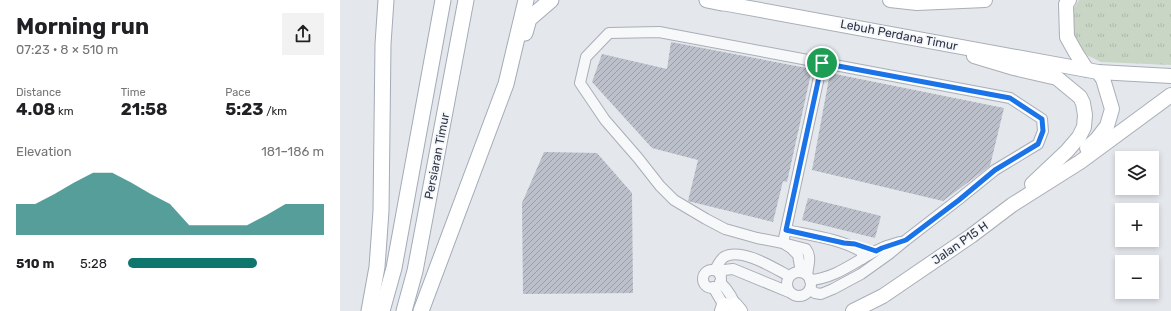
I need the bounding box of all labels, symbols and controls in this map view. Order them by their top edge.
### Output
text: Morning run [16,13,149,40]
button: share [282,13,324,55]
street label: Lebuh Perdana Timur [839,17,959,53]
text: 07:23 · 8 × 510 m [16,42,118,57]
pin [805,46,839,80]
icon: arrive [811,52,833,74]
text: Distance [16,86,61,99]
text: Time [121,86,146,99]
text: Pace [225,86,251,99]
text: 4.08 [16,99,55,119]
text: 21:58 [121,99,168,119]
text: 5:23 [225,99,264,119]
text: km [55,105,73,118]
text: /km [264,105,287,118]
street label: Persiaran Timur [422,111,452,200]
text: Elevation [16,144,72,159]
text: 181–186 m [261,144,324,159]
map controls [1115,151,1159,299]
button: layers [1115,151,1159,195]
button: + [1115,203,1159,247]
street label: Jalan P15 H [929,219,991,267]
button: − [1115,255,1159,299]
text: 510 m [16,256,54,271]
text: 5:28 [80,256,107,271]

